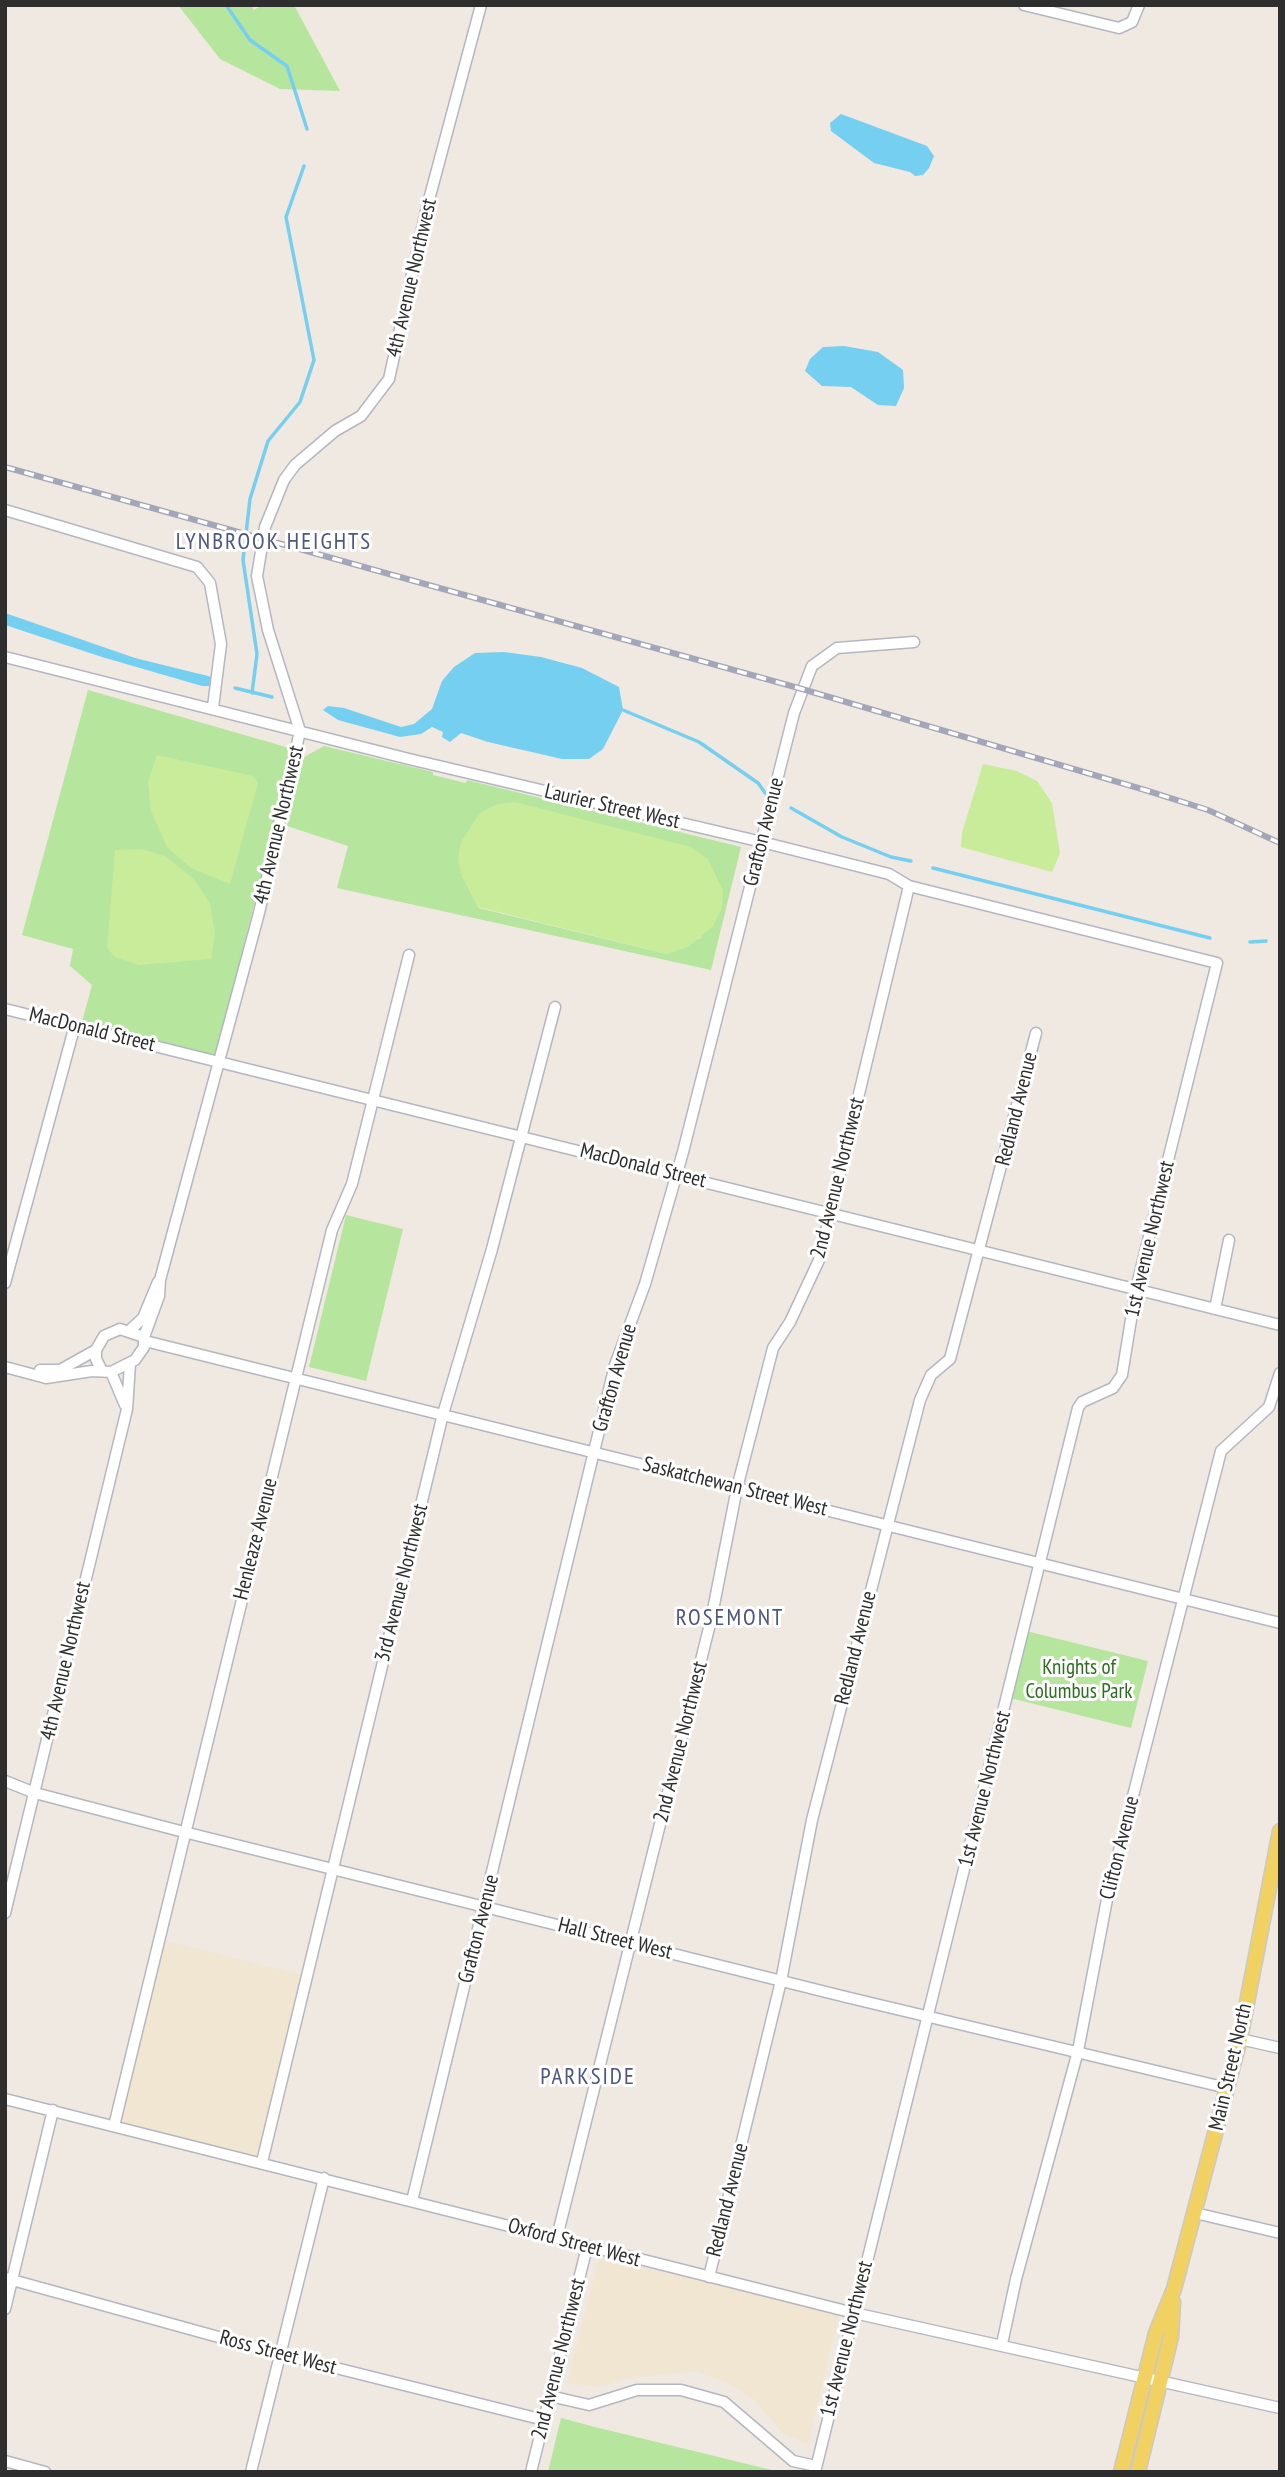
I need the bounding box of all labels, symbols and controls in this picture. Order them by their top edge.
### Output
street label: 4th Avenue Northwest [382,196,442,360]
district label: LYNBROOK HEIGHTS [178,528,370,556]
street label: 4th Avenue Northwest [249,743,309,907]
street label: Grafton Avenue [738,775,790,889]
street label: Laurier Street West [542,779,682,835]
street label: MacDonald Street [26,1002,158,1058]
street label: Redland Avenue [991,1050,1043,1168]
street label: 2nd Avenue Northwest [806,1095,870,1261]
street label: MacDonald Street [577,1138,709,1194]
street label: 1st Avenue Northwest [1120,1158,1180,1320]
street label: Grafton Avenue [588,1321,642,1435]
street label: Saskatchewan Street West [640,1452,830,1522]
street label: Henleaze Avenue [229,1475,283,1603]
street label: 3rd Avenue Northwest [370,1502,434,1664]
street label: 4th Avenue Northwest [36,1579,96,1743]
street label: Redland Avenue [830,1589,882,1707]
district label: ROSEMONT [677,1604,783,1632]
park label: Knights of Columbus Park [1026,1655,1132,1705]
street label: 2nd Avenue Northwest [649,1659,713,1825]
street label: 1st Avenue Northwest [953,1708,1017,1870]
street label: Clifton Avenue [1095,1794,1145,1902]
street label: Grafton Avenue [453,1872,505,1986]
street label: Hall Street West [555,1913,675,1965]
street label: Main Street North [1204,2001,1258,2133]
district label: PARKSIDE [541,2063,635,2091]
street label: Redland Avenue [702,2141,754,2259]
street label: Oxford Street West [505,2213,643,2273]
street label: 1st Avenue Northwest [815,2258,879,2420]
street label: 2nd Avenue Northwest [527,2276,591,2442]
street label: Ross Street West [217,2325,339,2381]

